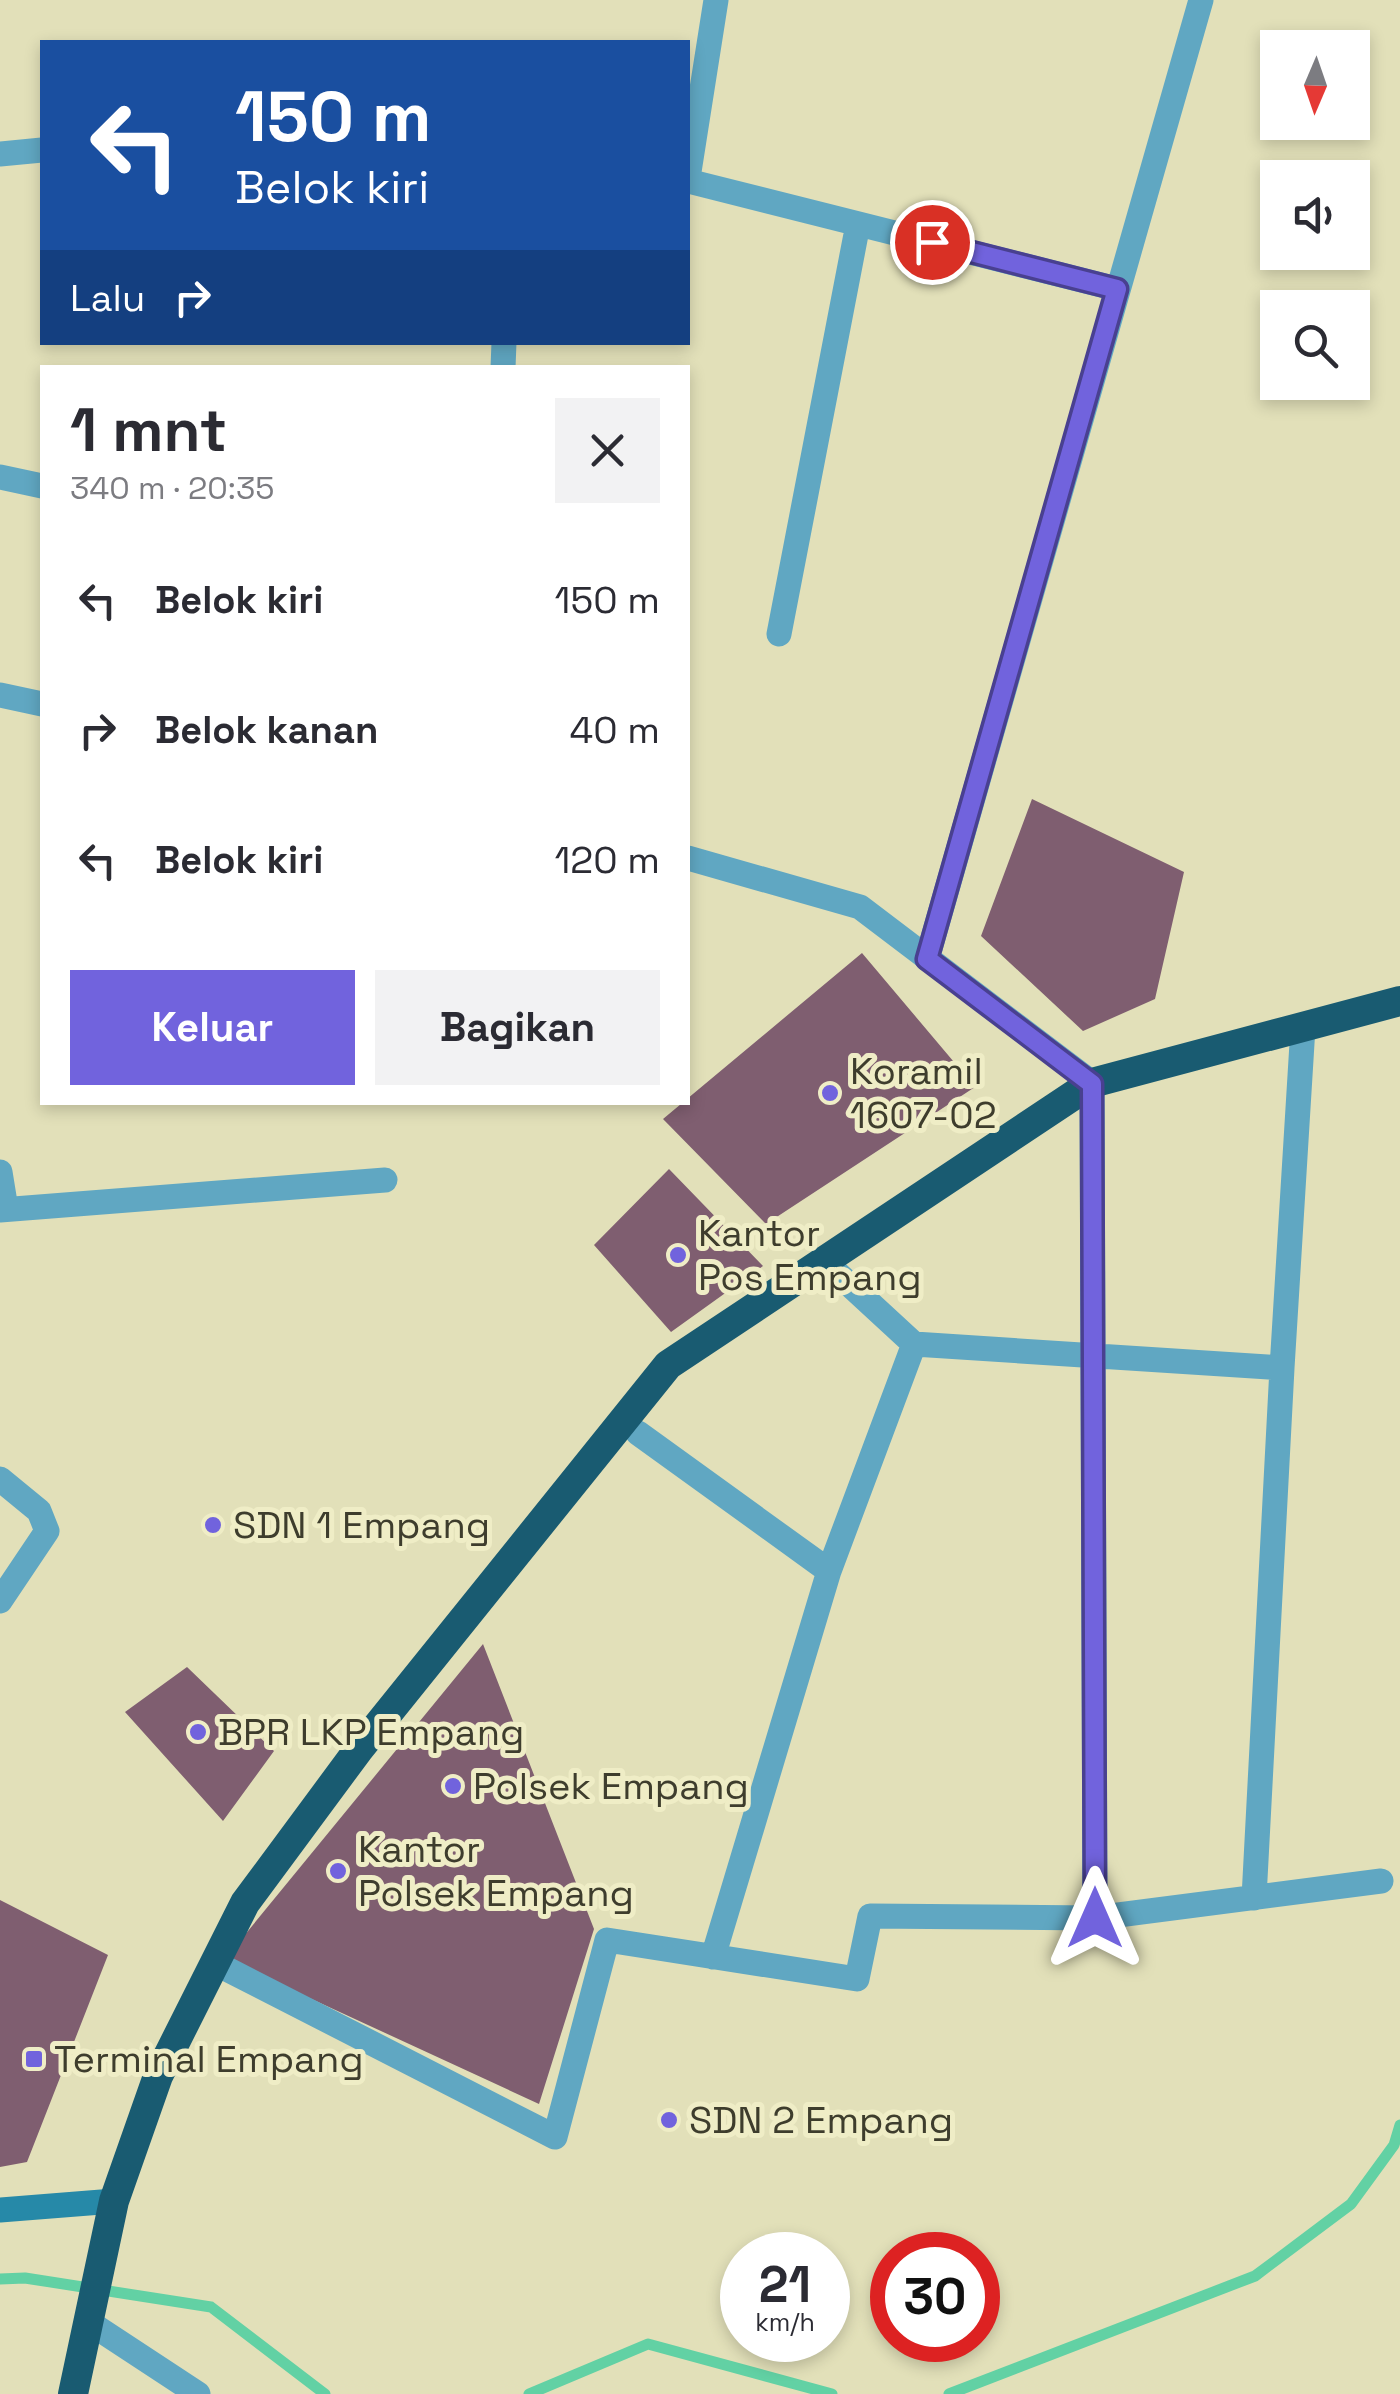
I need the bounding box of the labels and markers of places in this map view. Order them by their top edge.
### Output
pin [890,200,975,285]
place label: Koramil 1607-02 [850,1047,997,1139]
marker: Koramil 1607-02 [819,1082,841,1104]
place label: Kantor Pos Empang [698,1209,922,1301]
marker: Kantor Pos Empang [667,1244,689,1266]
place label: SDN 1 Empang [233,1501,490,1549]
marker: SDN 1 Empang [202,1514,224,1536]
place label: BPR LKP Empang [218,1708,524,1756]
marker: BPR LKP Empang [187,1721,209,1743]
place label: Polsek Empang [473,1762,749,1810]
marker: Polsek Empang [442,1775,464,1797]
place label: Kantor Polsek Empang [358,1825,634,1917]
marker: Kantor Polsek Empang [327,1860,349,1882]
place label: Terminal Empang [54,2035,364,2083]
marker: Terminal Empang [23,2048,45,2070]
place label: SDN 2 Empang [689,2096,953,2144]
marker: SDN 2 Empang [658,2109,680,2131]

